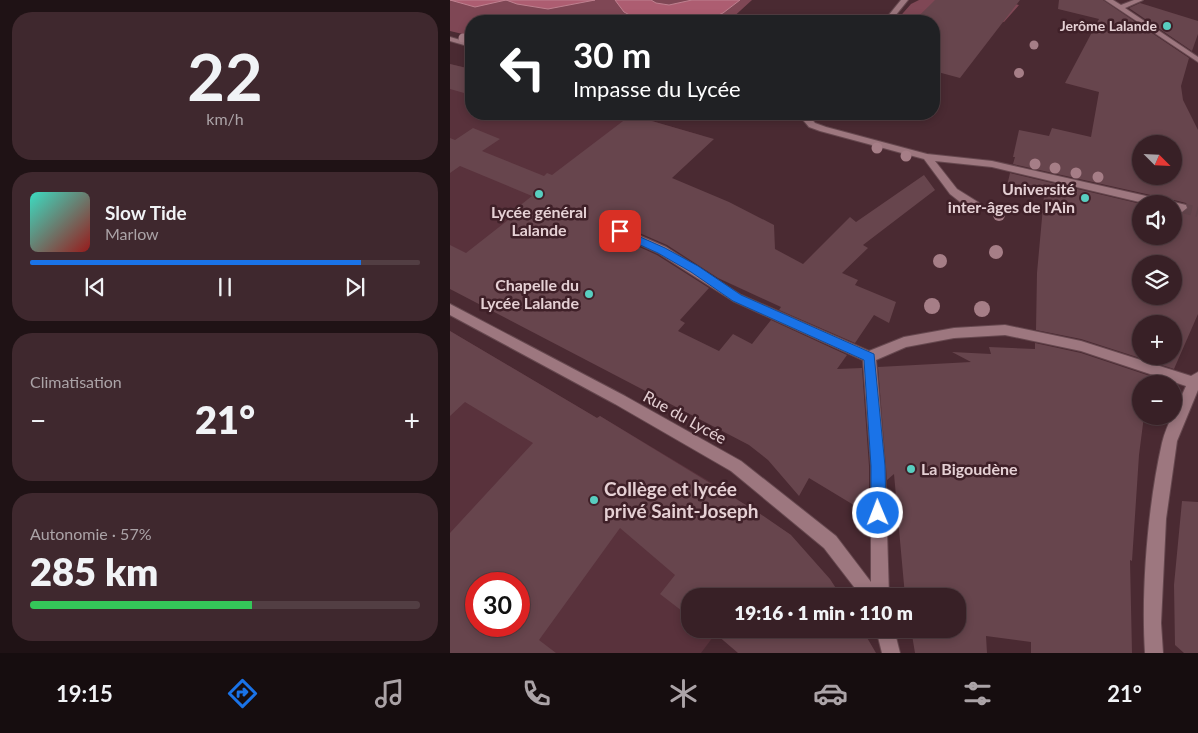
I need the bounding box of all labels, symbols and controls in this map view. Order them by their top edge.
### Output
place label: Jerôme Lalande [1060,17,1158,34]
marker: Jerôme Lalande [1161,20,1173,32]
text: 30 m [573,33,651,75]
icon: left [490,35,555,100]
text: 22 [187,37,263,115]
text: Impasse du Lycée [573,75,741,102]
text: km/h [206,109,244,128]
north arrow [1132,135,1182,185]
map controls [1132,135,1182,425]
place label: Université inter-âges de l'Ain [948,179,1075,216]
marker: Lycée général Lalande [533,188,545,200]
marker: Université inter-âges de l'Ain [1079,192,1091,204]
button: sound [1132,195,1182,245]
text: Slow Tide [105,201,187,224]
place label: Lycée général Lalande [491,202,587,239]
pin [599,210,641,252]
icon: arrive [606,217,634,245]
text: Marlow [105,224,159,243]
button: layers [1132,255,1182,305]
icon: previous [81,273,109,301]
icon: pause [211,273,239,301]
icon: next [341,273,369,301]
place label: Chapelle du Lycée Lalande [480,275,579,312]
marker: Chapelle du Lycée Lalande [583,288,595,300]
button: + [1132,315,1182,365]
text: Climatisation [30,372,122,391]
button: − [1132,375,1182,425]
street label: Rue du Lycée [640,386,730,447]
text: 21° [195,396,255,442]
text: − [30,403,46,437]
text: + [404,403,420,437]
place label: La Bigoudène [921,459,1018,478]
marker: La Bigoudène [905,463,917,475]
place label: Collège et lycée privé Saint-Joseph [604,477,759,522]
position arrow [851,486,903,538]
marker: Collège et lycée privé Saint-Joseph [588,494,600,506]
text: Autonomie · 57% [30,524,152,543]
text: 285 km [30,548,158,594]
speed limit sign: 30 [465,572,530,637]
text: 19:16 · 1 min · 110 m [734,601,913,624]
icon: directions [225,676,260,711]
icon: music [372,676,407,711]
icon: phone [519,676,554,711]
icon: climate [666,676,701,711]
icon: car [813,676,848,711]
icon: filters [960,676,995,711]
text: 19:15 [56,680,113,707]
text: 21° [1107,680,1142,707]

